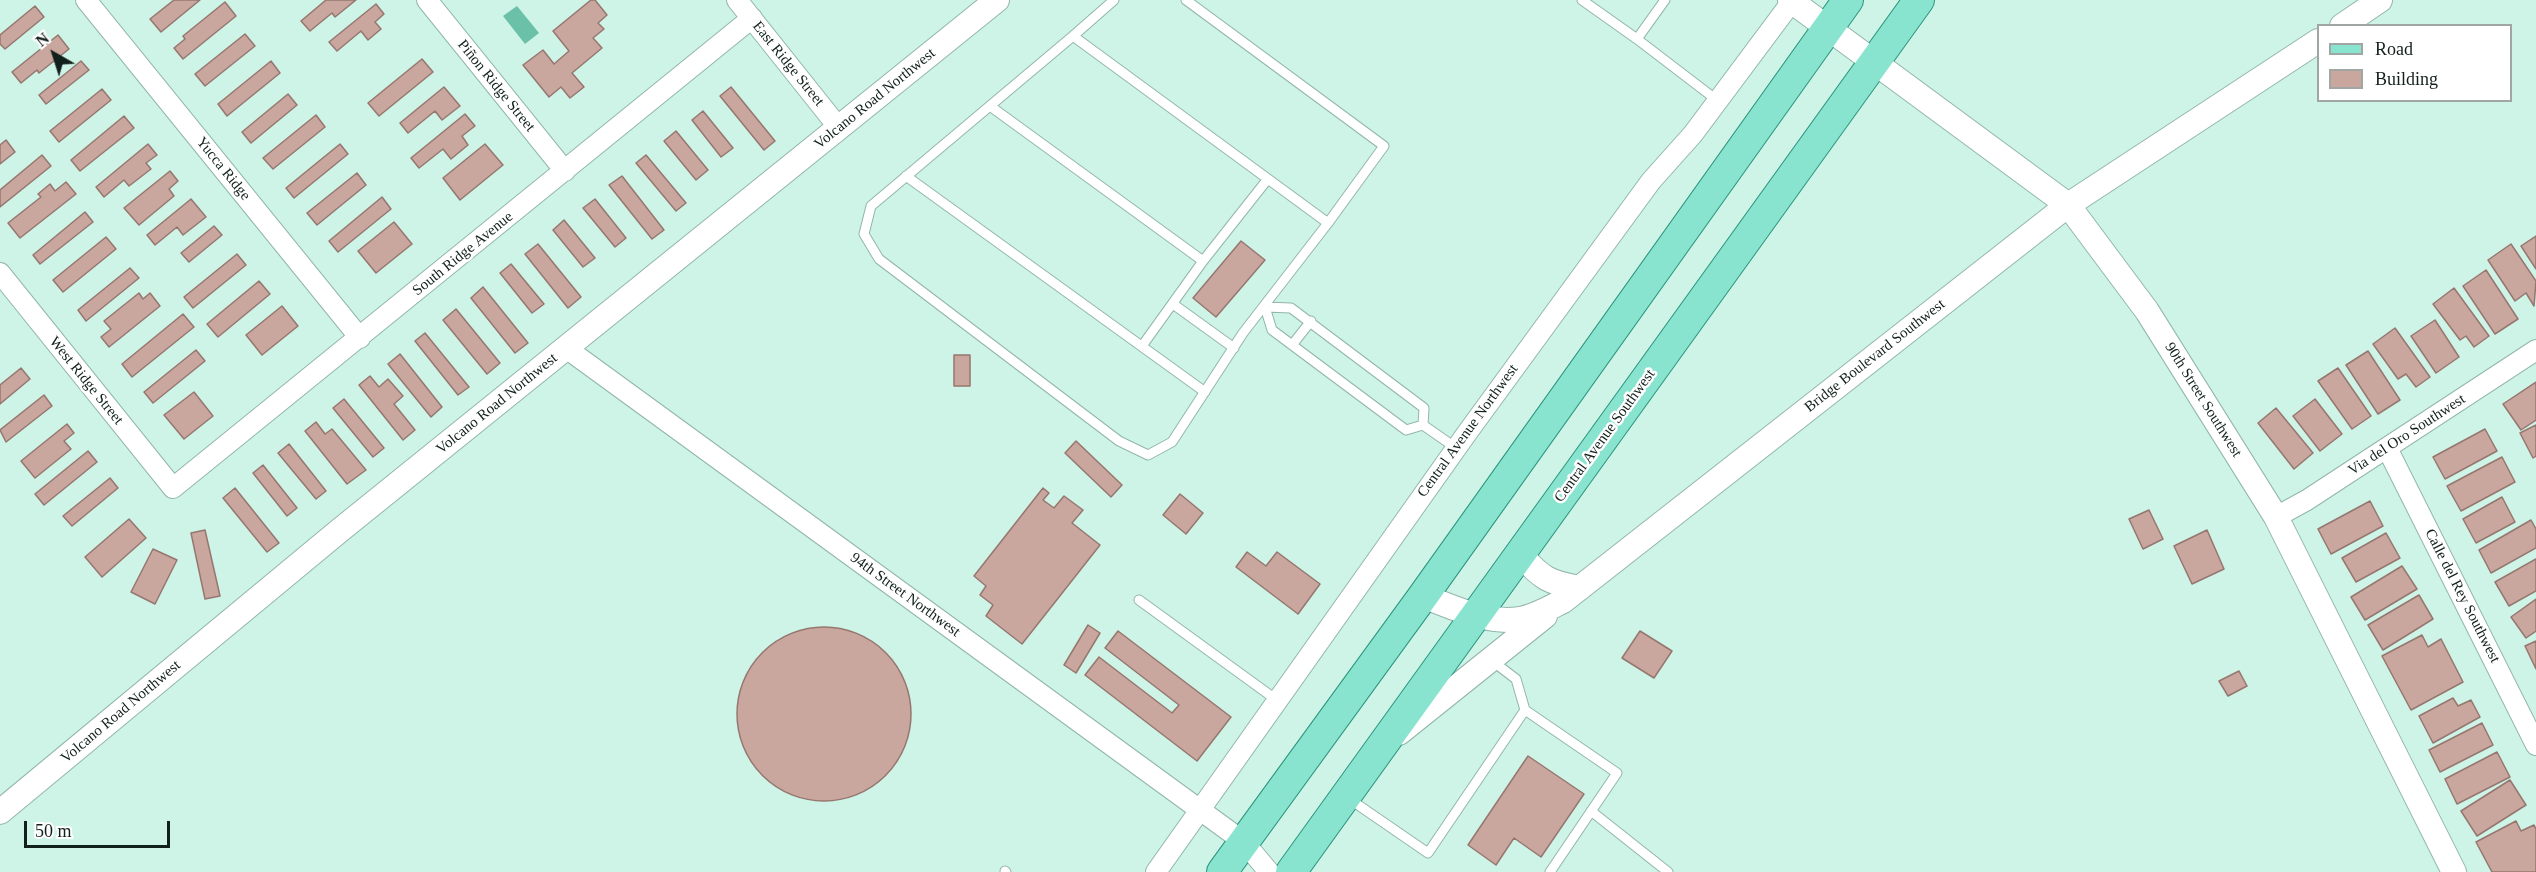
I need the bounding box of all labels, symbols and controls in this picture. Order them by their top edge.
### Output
street label: East Ridge Street [748,18,828,110]
north arrow [24,24,84,84]
legend [2317,24,2512,102]
text: N [33,29,52,50]
street label: Piñon Ridge Street [453,36,539,136]
text: Road [2375,39,2413,59]
street label: Volcano Road Northwest [811,45,939,153]
text: Building [2375,69,2438,89]
street label: Yucca Ridge [192,134,254,204]
street label: South Ridge Avenue [409,208,517,300]
street label: Bridge Boulevard Southwest [1801,296,1949,416]
street label: West Ridge Street [45,333,127,429]
street label: 90th Street Southwest [2160,339,2246,461]
street label: Volcano Road Northwest [433,350,561,458]
street label: Central Avenue Northwest [1414,361,1522,501]
street label: Central Avenue Southwest [1551,366,1659,506]
street label: Via del Oro Southwest [2345,390,2469,480]
street label: Calle del Rey Southwest [2420,526,2504,666]
street label: 94th Street Northwest [846,549,964,641]
street label: Volcano Road Northwest [58,657,184,767]
scale bar [27,809,172,847]
text: 50 m [35,821,72,841]

